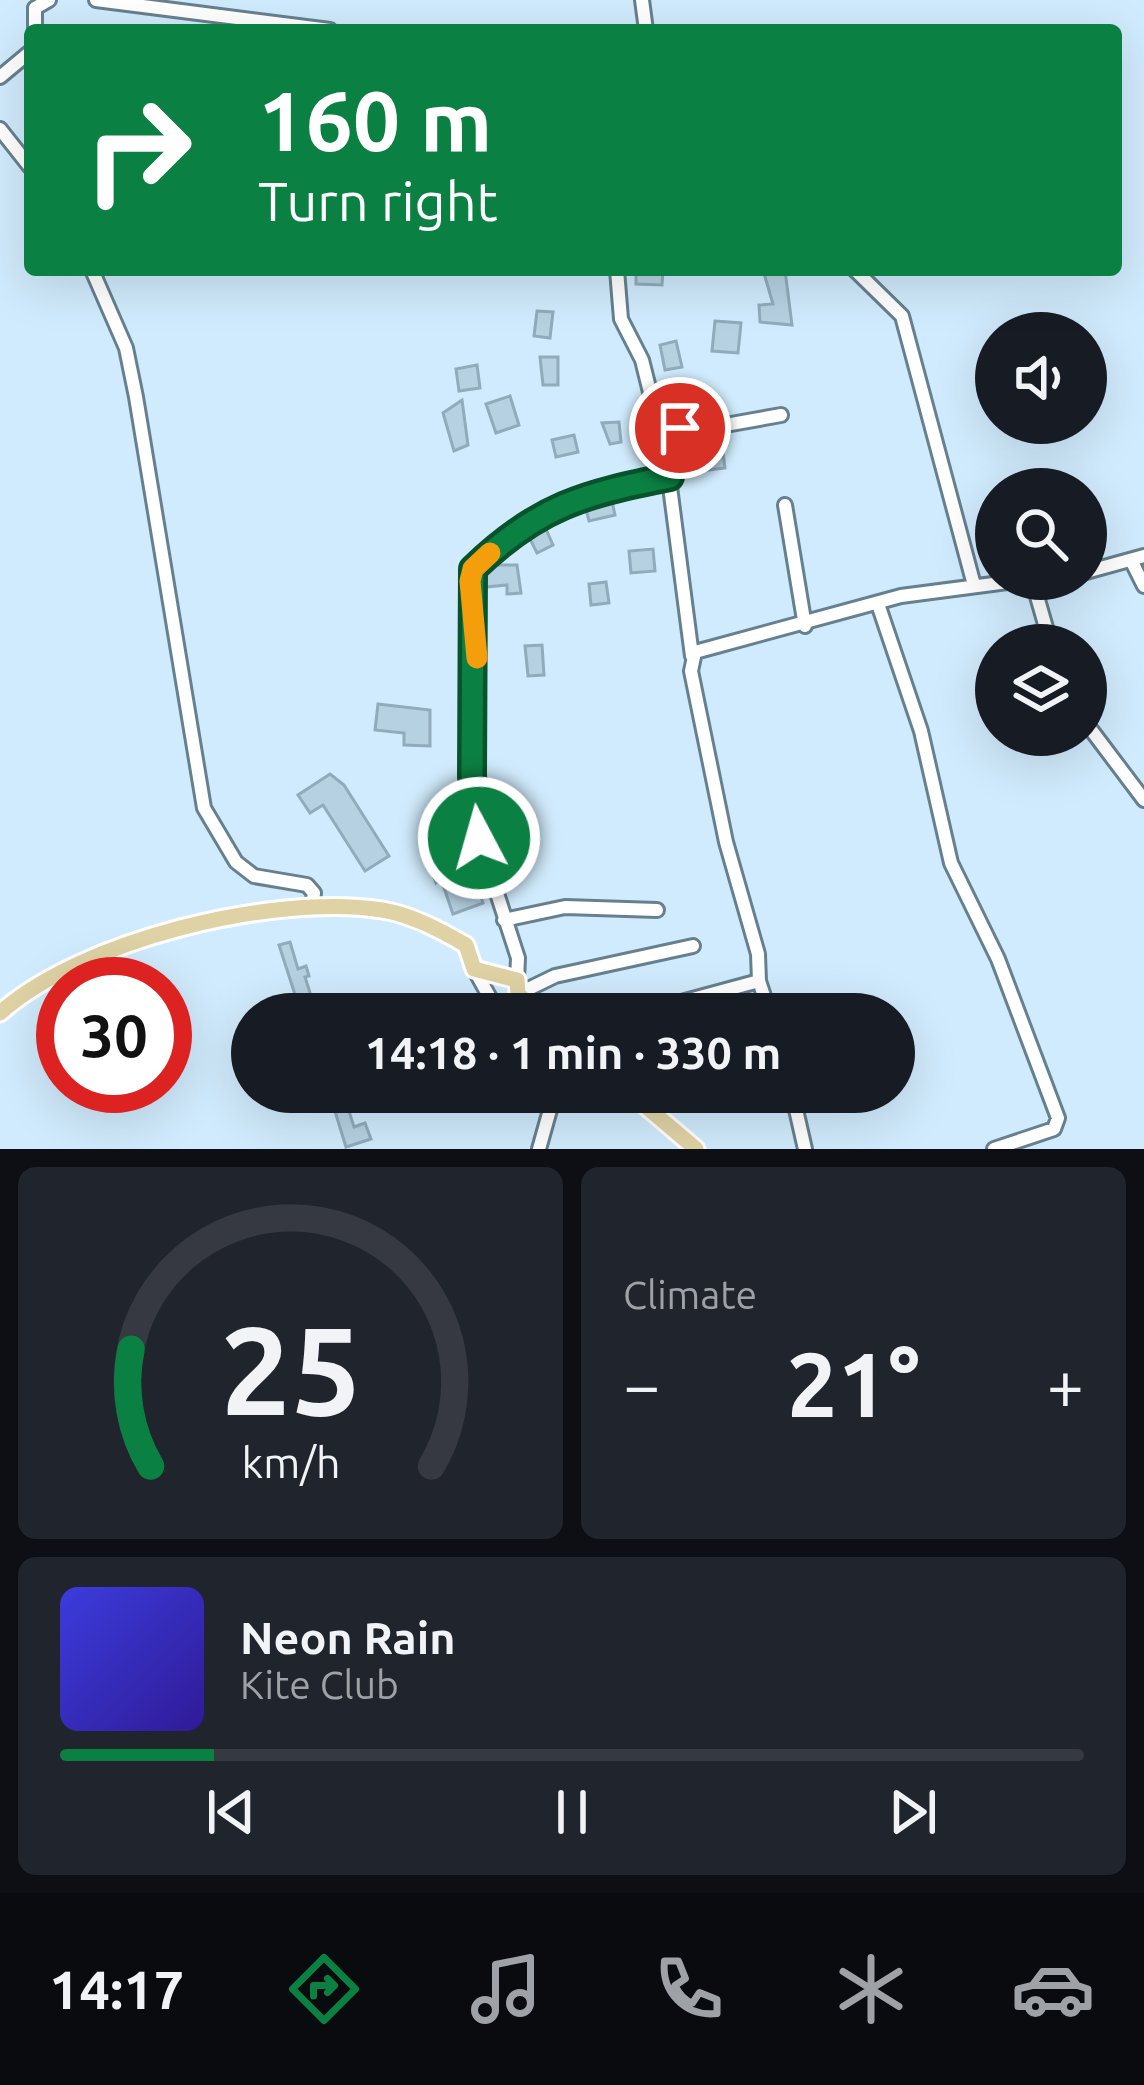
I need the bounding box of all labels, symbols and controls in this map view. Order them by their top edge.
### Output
icon: right [60,72,216,228]
text: 160 m [258,73,492,167]
text: Turn right [258,171,498,231]
map controls [975,312,1107,756]
button: sound [975,312,1107,444]
pin [629,377,731,479]
icon: arrive [647,395,713,461]
button: search [975,468,1107,600]
button: layers [975,624,1107,756]
position arrow [416,775,542,901]
speed limit sign: 30 [36,957,192,1113]
text: 14:18 · 1 min · 330 m [365,1027,781,1078]
text: Climate [623,1273,757,1316]
text: 25 [220,1299,361,1439]
text: 21° [787,1333,920,1434]
text: − [623,1347,660,1421]
text: + [1047,1347,1084,1421]
text: km/h [241,1438,340,1486]
text: Neon Rain [240,1612,455,1663]
text: Kite Club [240,1663,399,1706]
icon: previous [198,1779,264,1845]
icon: pause [539,1779,605,1845]
icon: next [880,1779,946,1845]
icon: directions [282,1947,366,2031]
icon: music [464,1947,548,2031]
icon: phone [647,1947,731,2031]
icon: climate [829,1947,913,2031]
icon: car [1011,1947,1095,2031]
text: 14:17 [49,1959,184,2019]

